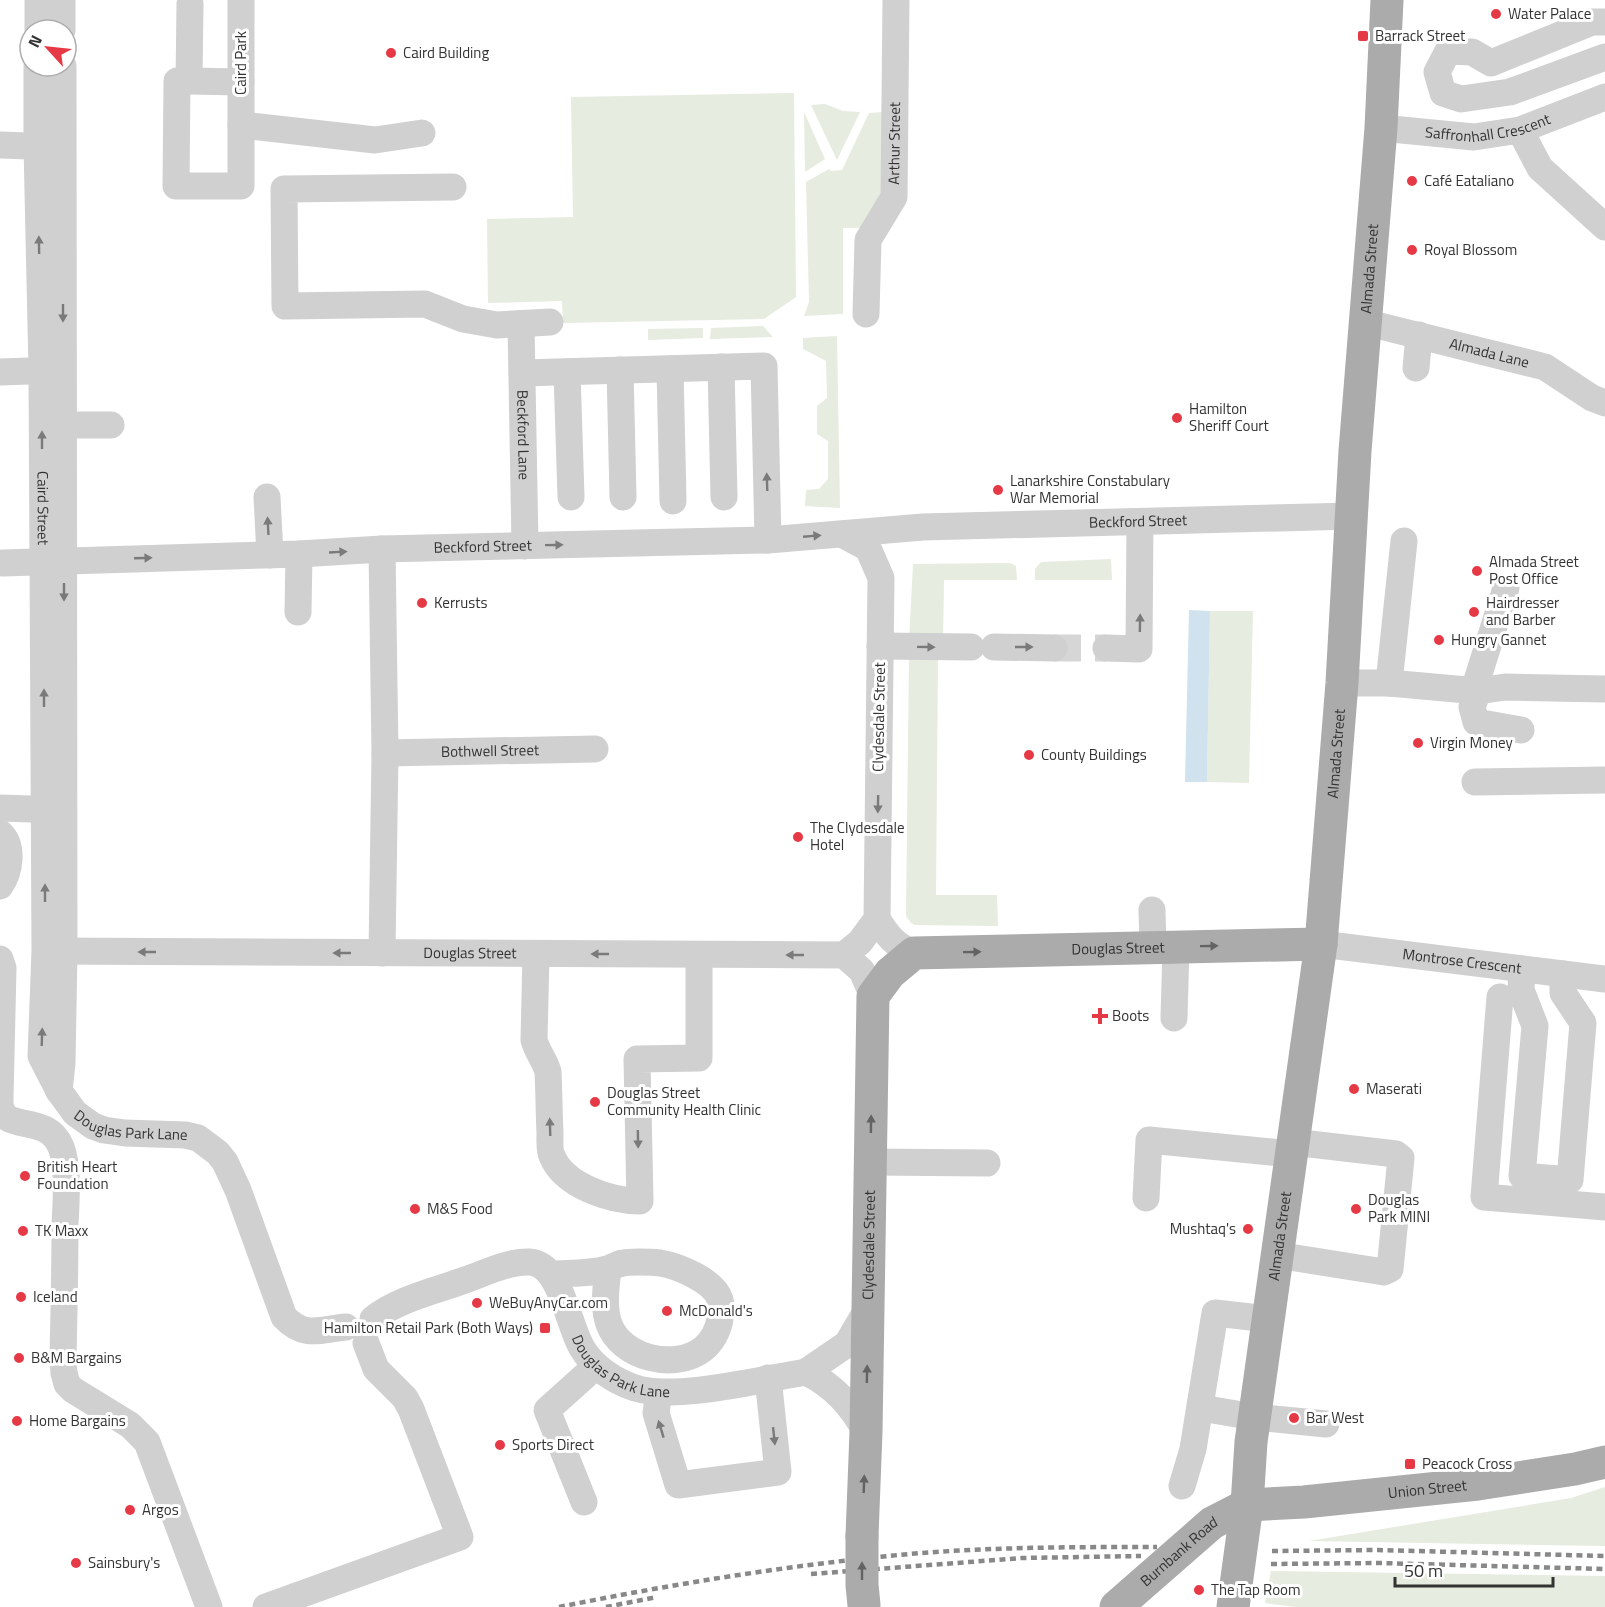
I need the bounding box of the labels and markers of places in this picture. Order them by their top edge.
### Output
place label: Water Palace [1508,2,1591,25]
marker: Water Palace [1489,7,1503,21]
place label: Barrack Street [1375,24,1466,47]
marker: Barrack Street [1356,29,1370,43]
place label: Caird Building [403,41,489,64]
marker: Caird Building [384,46,398,60]
place label: Café Eataliano [1424,169,1514,192]
marker: Café Eataliano [1405,174,1419,188]
place label: Royal Blossom [1424,238,1517,261]
marker: Royal Blossom [1405,243,1419,257]
place label: Hamilton Sheriff Court [1189,397,1270,437]
marker: Hamilton Sheriff Court [1170,411,1184,425]
place label: Lanarkshire Constabulary War Memorial [1010,469,1170,509]
marker: Lanarkshire Constabulary War Memorial [991,483,1005,497]
place label: Almada Street Post Office [1489,550,1580,590]
marker: Almada Street Post Office [1470,564,1484,578]
place label: Kerrusts [434,591,487,614]
place label: Hairdresser and Barber [1486,591,1559,631]
marker: Kerrusts [415,596,429,610]
marker: Hairdresser and Barber [1467,605,1481,619]
place label: Hungry Gannet [1451,628,1547,651]
marker: Hungry Gannet [1432,633,1446,647]
place label: Virgin Money [1430,731,1513,754]
marker: Virgin Money [1411,736,1425,750]
place label: County Buildings [1041,743,1147,766]
marker: County Buildings [1022,748,1036,762]
place label: The Clydesdale Hotel [810,816,905,856]
marker: The Clydesdale Hotel [791,830,805,844]
place label: Boots [1112,1004,1149,1027]
marker: Boots [1093,1009,1107,1023]
place label: Maserati [1366,1077,1422,1100]
place label: Douglas Street Community Health Clinic [607,1081,761,1121]
marker: Maserati [1347,1082,1361,1096]
marker: Douglas Street Community Health Clinic [588,1095,602,1109]
place label: British Heart Foundation [37,1155,118,1195]
marker: British Heart Foundation [18,1169,32,1183]
place label: Douglas Park MINI [1368,1188,1430,1228]
place label: M&S Food [427,1197,493,1220]
marker: M&S Food [408,1202,422,1216]
marker: Douglas Park MINI [1349,1202,1363,1216]
place label: Mushtaq's [1170,1217,1236,1240]
place label: TK Maxx [35,1219,89,1242]
marker: Mushtaq's [1241,1222,1255,1236]
marker: TK Maxx [16,1224,30,1238]
place label: Iceland [33,1285,78,1308]
marker: Iceland [14,1290,28,1304]
place label: WeBuyAnyCar.com [489,1291,608,1314]
marker: WeBuyAnyCar.com [470,1296,484,1310]
place label: McDonald's [679,1299,753,1322]
marker: McDonald's [660,1304,674,1318]
place label: Hamilton Retail Park (Both Ways) [324,1316,533,1339]
marker: Hamilton Retail Park (Both Ways) [538,1321,552,1335]
place label: B&M Bargains [31,1346,122,1369]
marker: B&M Bargains [12,1351,26,1365]
place label: Bar West [1306,1406,1365,1429]
place label: Home Bargains [29,1409,126,1432]
marker: Bar West [1287,1411,1301,1425]
marker: Home Bargains [10,1414,24,1428]
place label: Sports Direct [512,1433,595,1456]
marker: Sports Direct [493,1438,507,1452]
place label: Peacock Cross [1422,1452,1512,1475]
marker: Peacock Cross [1403,1457,1417,1471]
place label: Argos [142,1498,179,1521]
marker: Argos [123,1503,137,1517]
place label: Sainsbury's [88,1551,160,1574]
marker: Sainsbury's [69,1556,83,1570]
place label: The Tap Room [1211,1578,1301,1601]
marker: The Tap Room [1192,1583,1206,1597]

